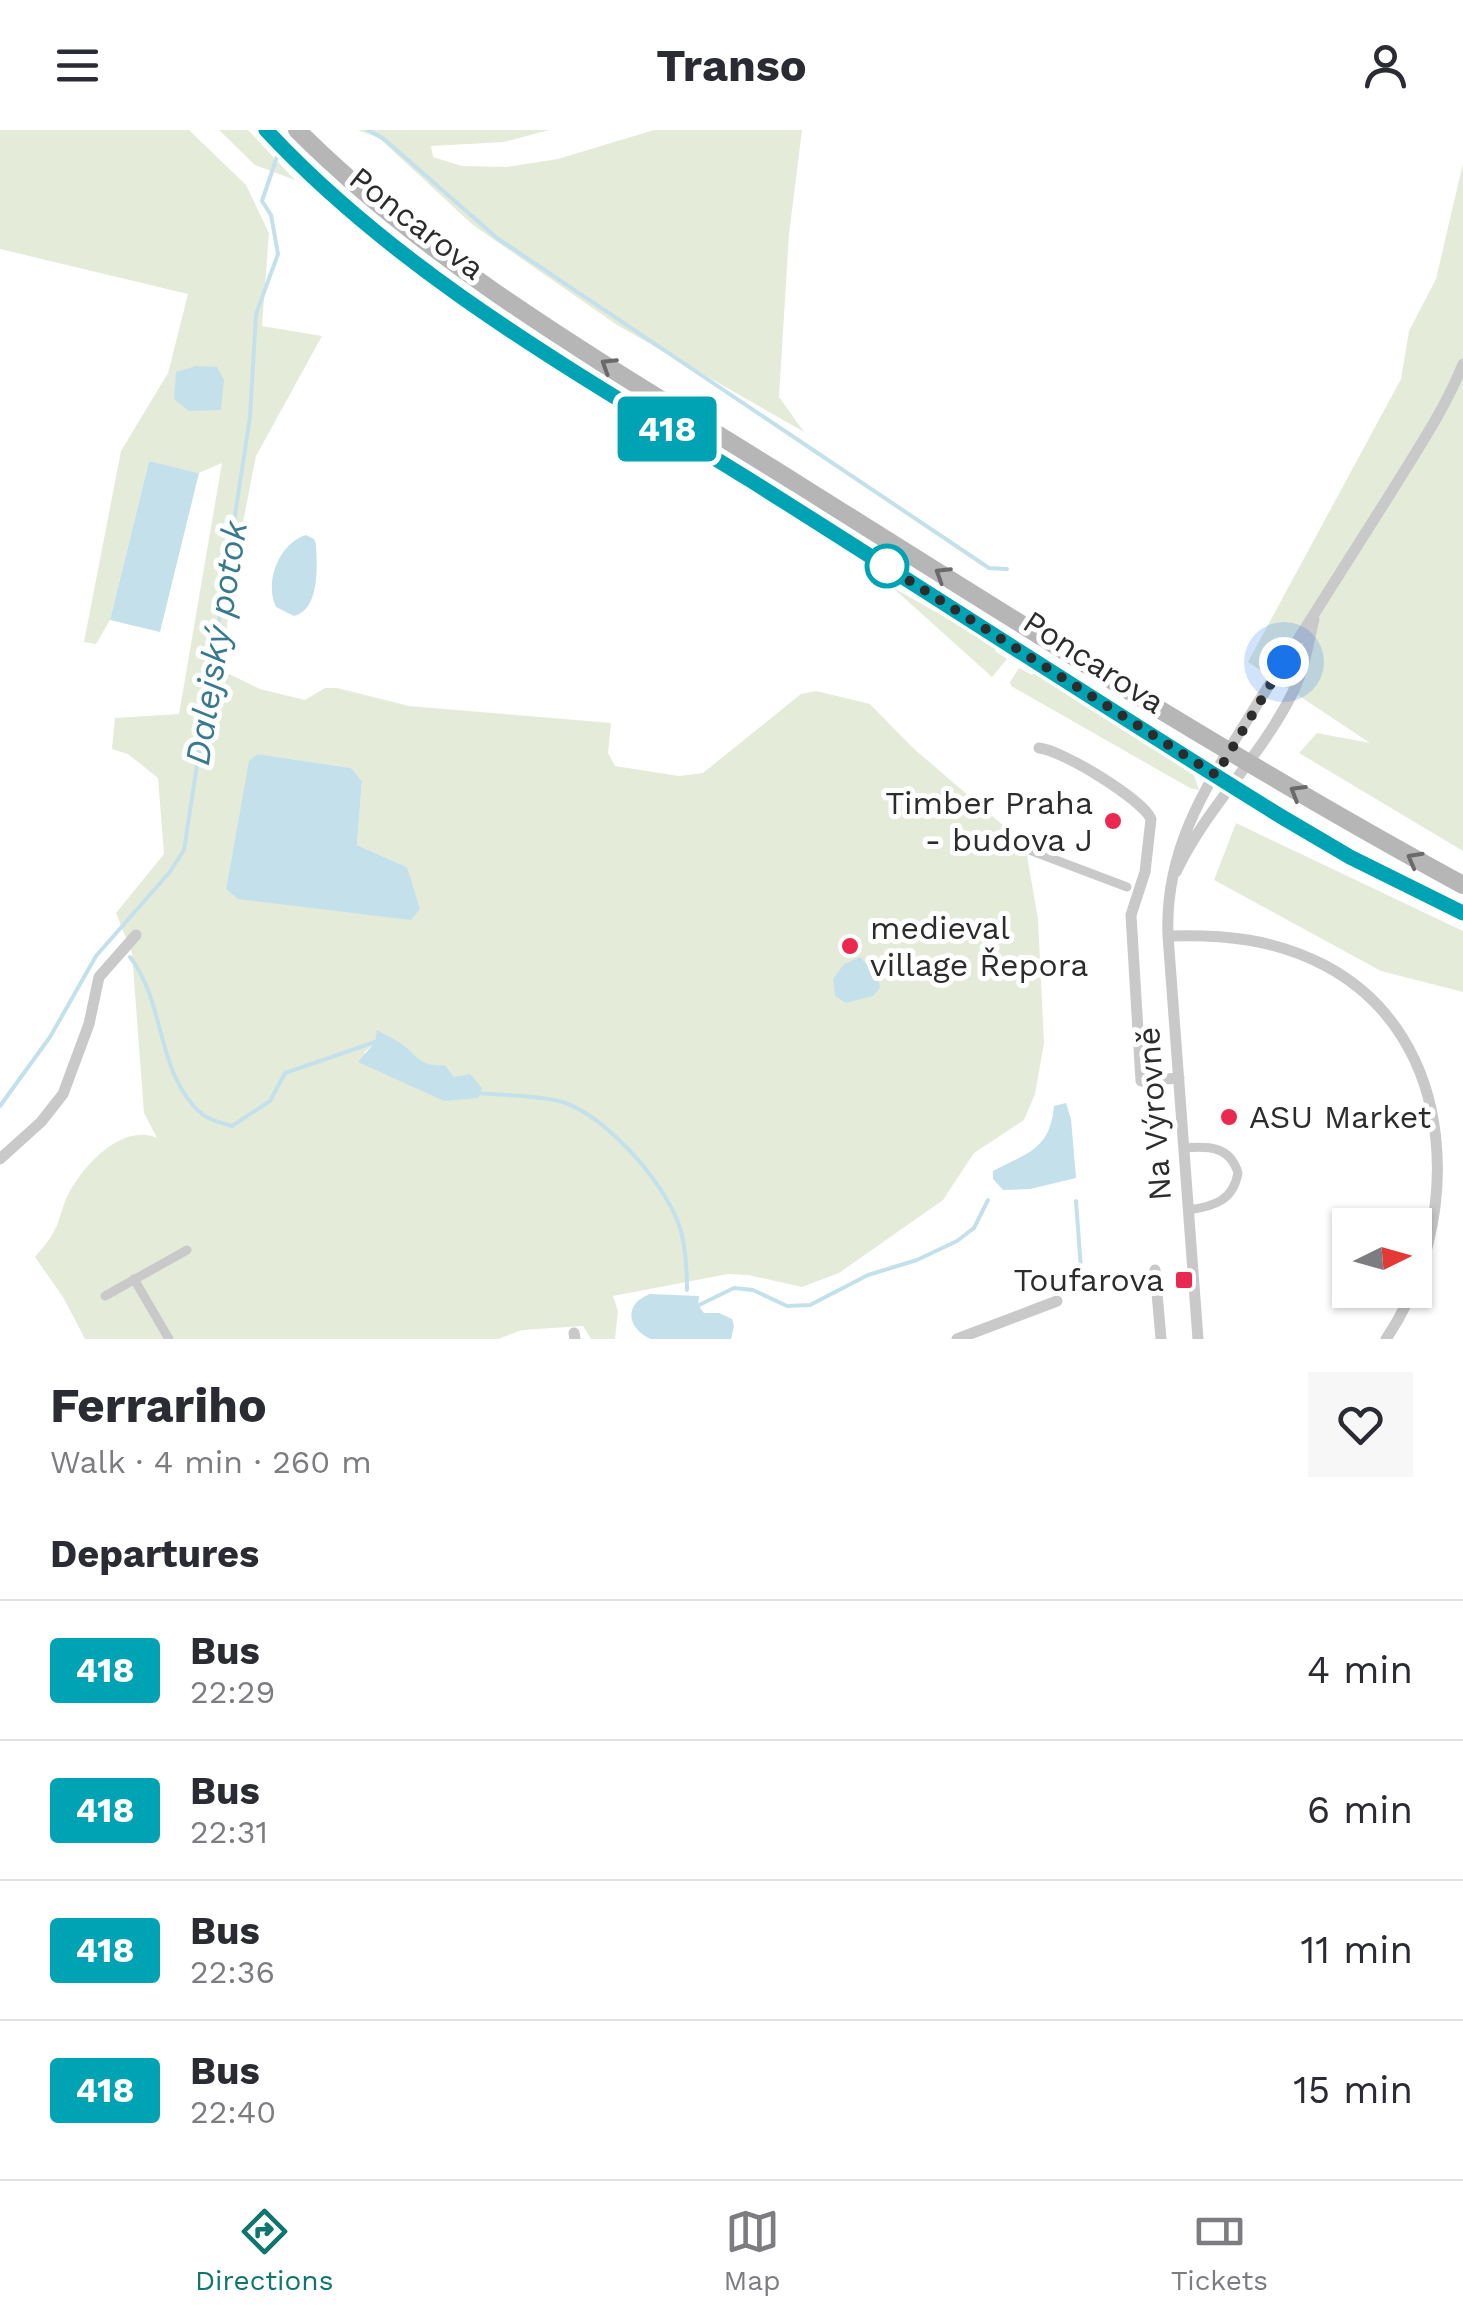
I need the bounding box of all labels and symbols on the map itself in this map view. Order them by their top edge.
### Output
street label: Poncarova [342,159,492,287]
one-way arrow [600,358,618,377]
line badge: 418 [610,396,724,462]
water label: Dalejský potok [176,517,256,768]
unlabelled marker [866,545,908,587]
one-way arrow [935,568,953,587]
street label: Poncarova [1016,602,1172,722]
your location [1259,637,1309,687]
place label: Timber Praha - budova J [885,784,1093,859]
one-way arrow [1290,785,1308,804]
marker: Timber Praha - budova J [1102,810,1124,832]
one-way arrow [1407,851,1425,871]
place label: medieval village Řepora [870,909,1088,984]
marker: medieval village Řepora [839,935,861,957]
street label: Na Výrovně [1129,1026,1179,1202]
place label: ASU Market [1249,1098,1431,1136]
marker: ASU Market [1218,1106,1240,1128]
north arrow [1332,1208,1432,1308]
place label: Toufarova [1013,1261,1164,1299]
marker: Toufarova [1173,1269,1195,1291]

